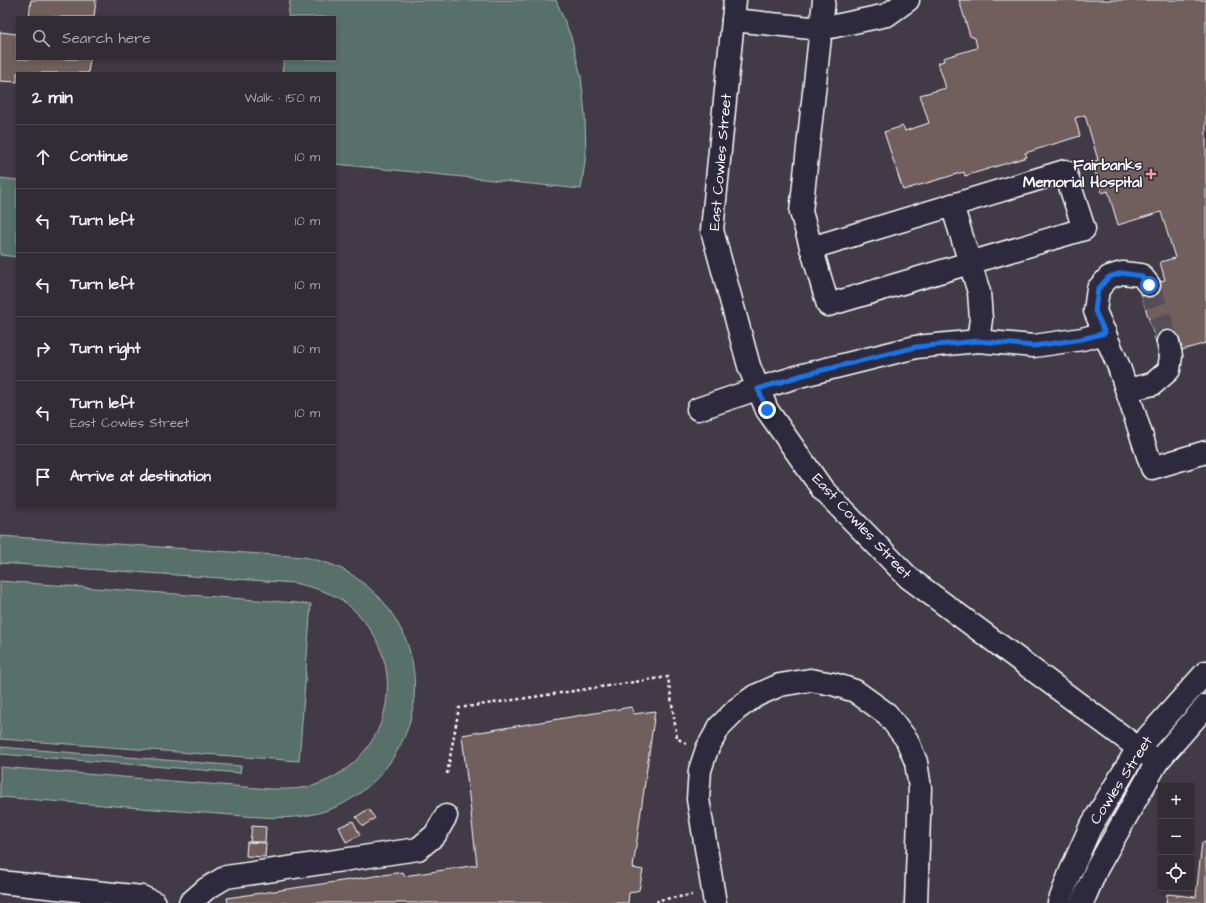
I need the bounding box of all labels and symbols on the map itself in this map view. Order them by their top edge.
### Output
street label: East Cowles Street [704,93,737,231]
place label: Fairbanks Memorial Hospital [1023,155,1143,193]
marker: Fairbanks Memorial Hospital [1145,168,1157,180]
route start [1140,276,1158,294]
route end [758,401,776,419]
street label: East Cowles Street [807,469,916,584]
street label: Cowles Street [1085,732,1158,829]

